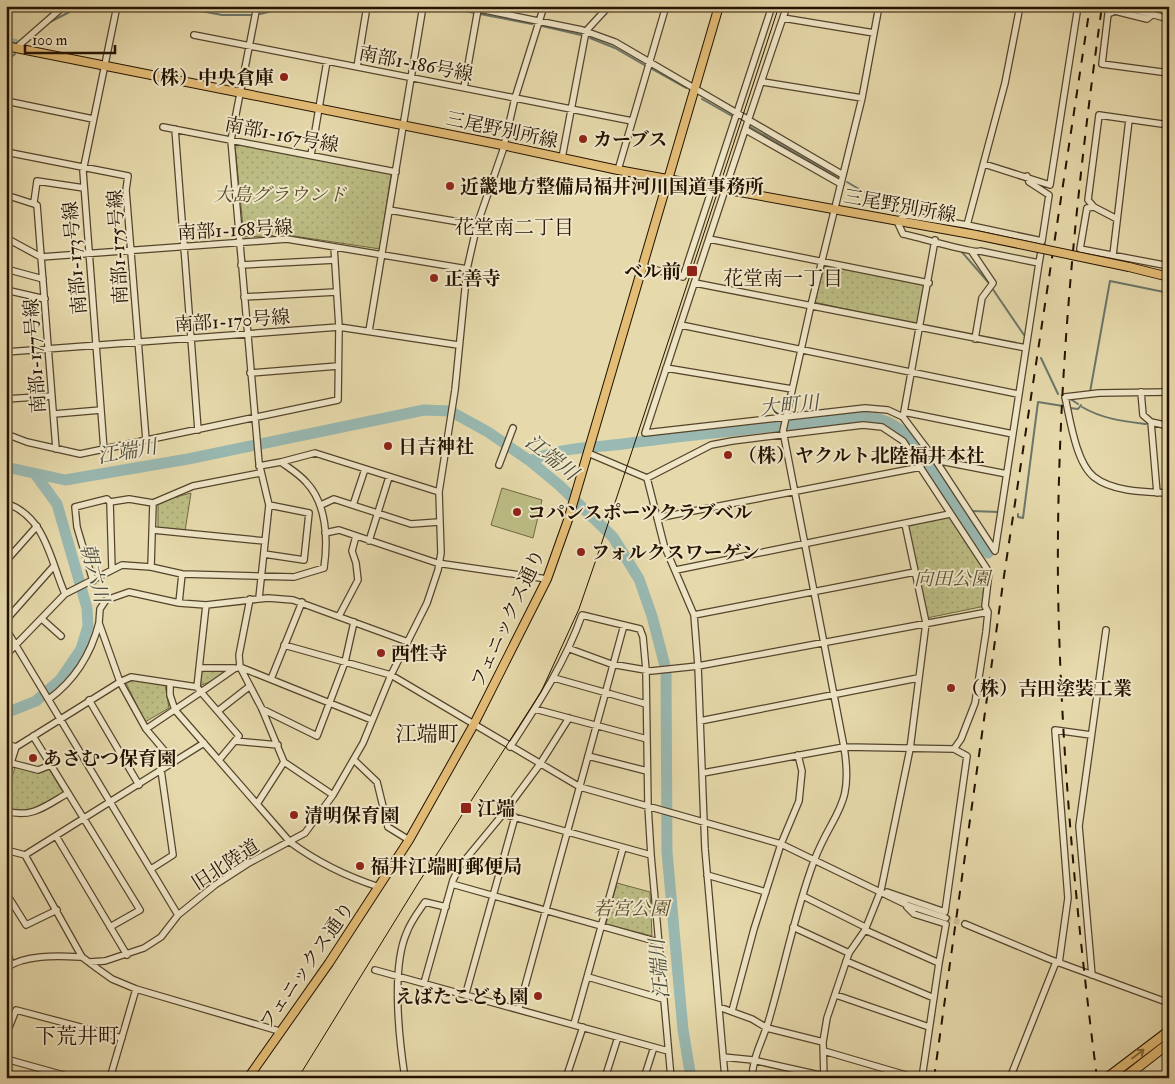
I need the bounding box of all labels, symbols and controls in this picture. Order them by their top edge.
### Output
scale bar [25,22,115,54]
text: 100 m [32,31,68,50]
street label: 南部1-186号線 [357,41,475,87]
place label: （株）中央倉庫 [141,66,274,90]
marker: （株）中央倉庫 [278,71,290,83]
street label: 三尾野別所線 [444,106,560,154]
street label: 南部1-167号線 [223,112,341,158]
place label: カーブス [593,128,667,152]
marker: カーブス [577,133,589,145]
place label: 近畿地方整備局福井河川国道事務所 [460,175,764,199]
marker: 近畿地方整備局福井河川国道事務所 [444,180,456,192]
park label: 大島グラウンド [213,183,347,207]
street label: 三尾野別所線 [842,184,958,228]
street label: 南部1-175号線 [103,189,133,305]
street label: 南部1-173号線 [58,200,92,316]
street label: 南部1-168号線 [176,215,294,245]
district label: 花堂南二丁目 [454,215,574,240]
place label: ベル前 [624,260,681,284]
marker: ベル前 [685,264,699,278]
district label: 花堂南一丁目 [723,266,843,291]
place label: 正善寺 [444,267,501,291]
marker: 正善寺 [428,272,440,284]
street label: 南部1-177号線 [19,298,51,414]
street label: 南部1-170号線 [173,305,291,337]
water label: 大町川 [758,390,822,421]
water label: 江端川 [520,429,585,487]
water label: 江端川 [95,434,161,469]
place label: 日吉神社 [398,435,474,459]
marker: 日吉神社 [382,440,394,452]
place label: （株）ヤクルト北陸福井本社 [738,444,984,468]
marker: （株）ヤクルト北陸福井本社 [722,449,734,461]
place label: コパンスポーツクラブベル [527,501,753,525]
marker: コパンスポーツクラブベル [511,506,523,518]
water label: 朝六川 [75,541,115,607]
place label: フォルクスワーゲン [591,541,760,565]
street label: フェニックス通り [465,545,551,692]
marker: フォルクスワーゲン [575,546,587,558]
park label: 向田公園 [914,567,993,591]
place label: 西性寺 [391,642,448,666]
marker: 西性寺 [375,647,387,659]
place label: （株）吉田塗装工業 [961,677,1132,701]
marker: （株）吉田塗装工業 [945,682,957,694]
district label: 江端町 [396,721,459,748]
place label: あさむつ保育園 [43,747,176,771]
marker: あさむつ保育園 [27,752,39,764]
place label: 江端 [477,797,515,821]
marker: 江端 [459,801,473,815]
place label: 清明保育園 [304,804,399,828]
marker: 清明保育園 [288,809,300,821]
street label: 旧北陸道 [187,834,264,896]
place label: 福井江端町郵便局 [370,855,522,879]
marker: 福井江端町郵便局 [354,860,366,872]
street label: フェニックス通り [254,897,360,1034]
park label: 若宮公園 [593,897,672,921]
water label: 江端川 [644,936,675,1000]
place label: えばたこども園 [395,985,528,1009]
marker: えばたこども園 [532,990,544,1002]
district label: 下荒井町 [35,1023,119,1050]
one-way arrow [1131,1049,1144,1060]

